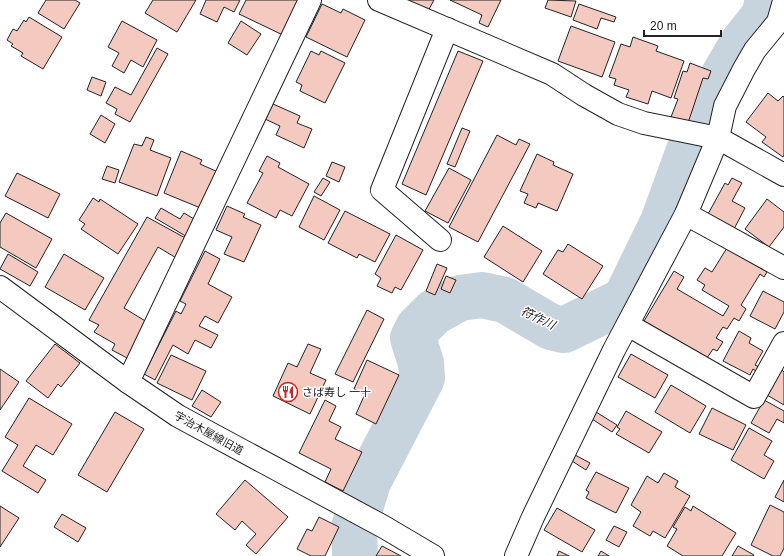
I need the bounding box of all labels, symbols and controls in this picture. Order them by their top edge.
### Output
scale bar [644,12,721,38]
text: 20 m [650,19,677,33]
water label: 符作川 [519,304,559,333]
restaurant icon: さば寿し 一十 [277,381,299,403]
place label: さば寿し 一十 [302,386,371,398]
street label: 宇治木屋線旧道 [172,409,246,457]

